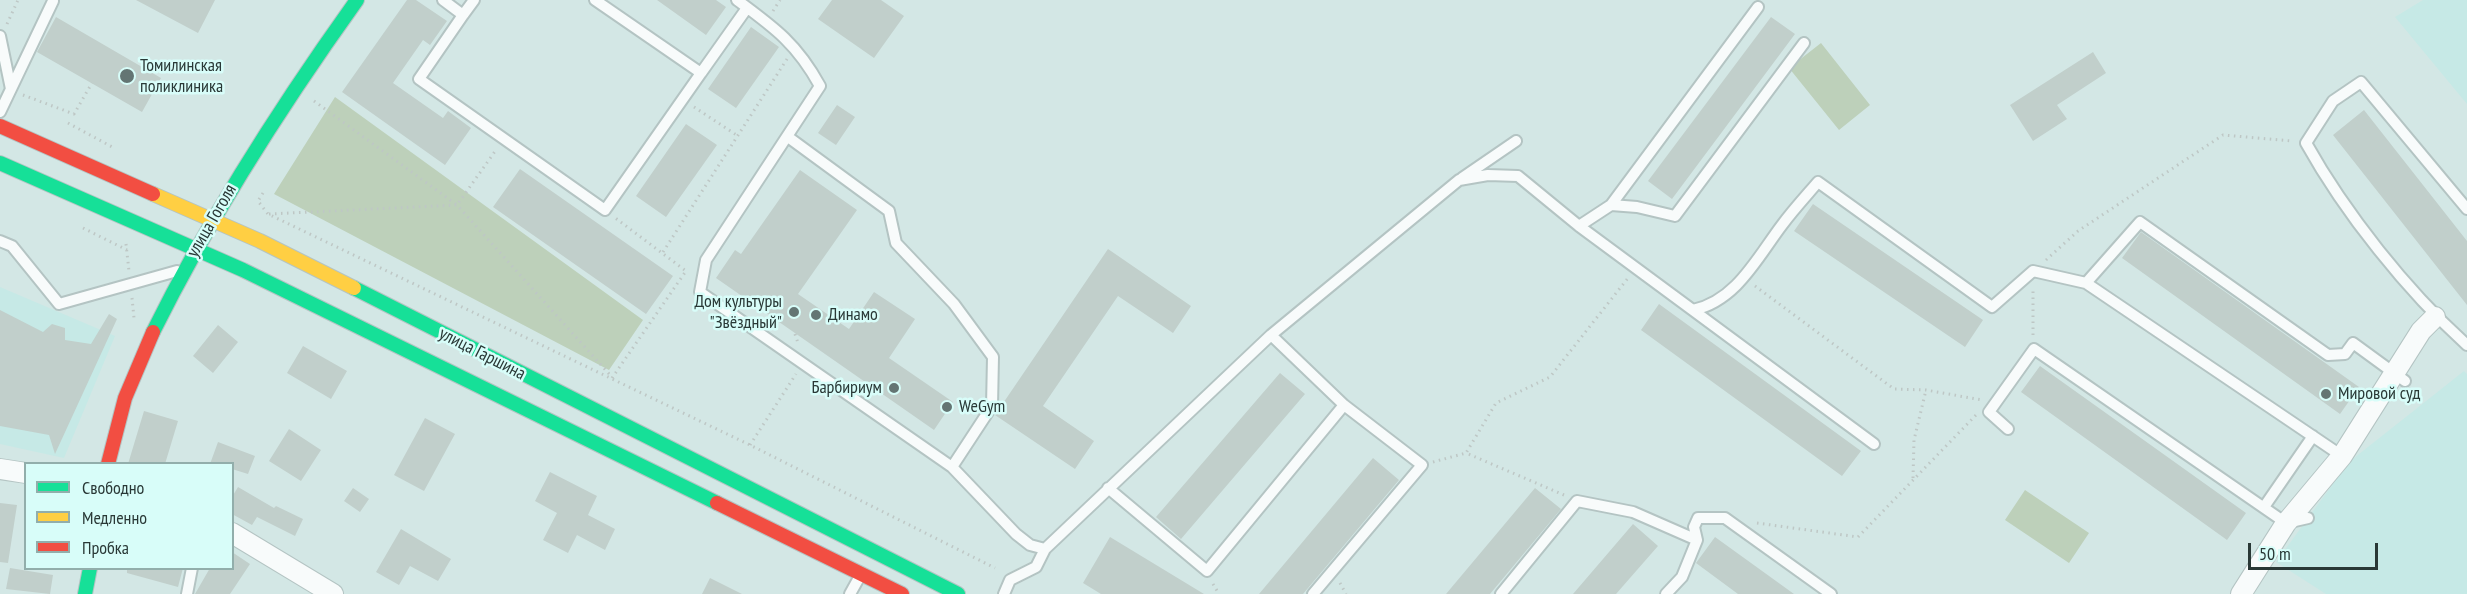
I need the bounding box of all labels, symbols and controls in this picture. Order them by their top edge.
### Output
place label: Томилинская поликлиника [140,55,223,98]
marker: Томилинская поликлиника [118,67,136,85]
street label: улица Гоголя [183,181,241,261]
place label: Дом культуры "Звёздный" [694,291,782,334]
place label: Динамо [828,304,878,326]
marker: Дом культуры "Звёздный" [787,305,801,319]
marker: Динамо [809,308,823,322]
street label: улица Гаршина [435,323,529,385]
place label: Барбириум [811,377,882,399]
marker: Барбириум [887,381,901,395]
place label: Мировой суд [2338,383,2420,405]
marker: Мировой суд [2319,387,2333,401]
place label: WeGym [959,396,1005,418]
marker: WeGym [940,400,954,414]
legend [24,462,234,570]
text: Свободно [82,476,144,499]
text: Медленно [82,506,147,529]
scale bar [2251,531,2382,569]
text: Пробка [82,536,129,559]
text: 50 m [2259,542,2291,565]

